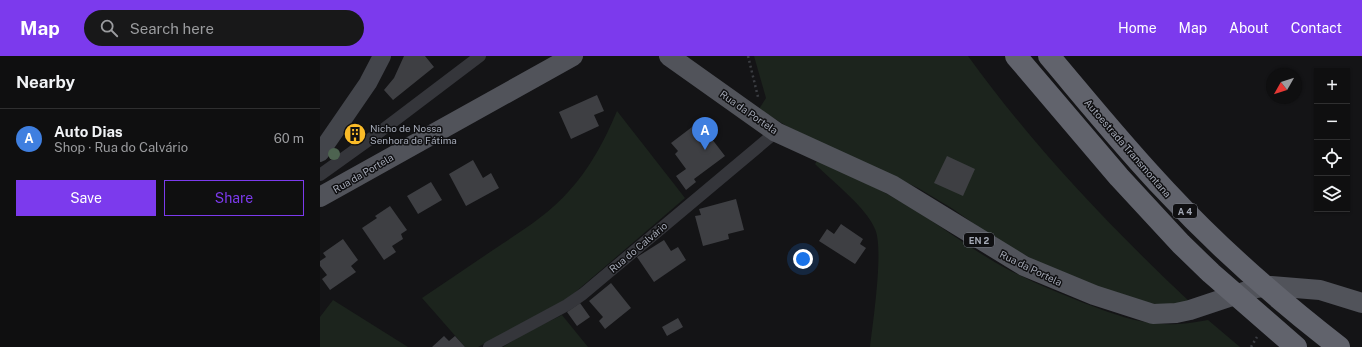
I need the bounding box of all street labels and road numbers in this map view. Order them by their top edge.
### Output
street label: Rua da Portela [718,88,780,136]
street label: Autoestrada Transmontana [1082,96,1174,200]
street label: Rua da Portela [331,151,395,195]
road number: A 4 [1173,204,1197,218]
street label: Rua do Calvário [607,219,670,275]
road number: EN 2 [964,233,994,247]
street label: Rua da Portela [998,248,1064,288]

